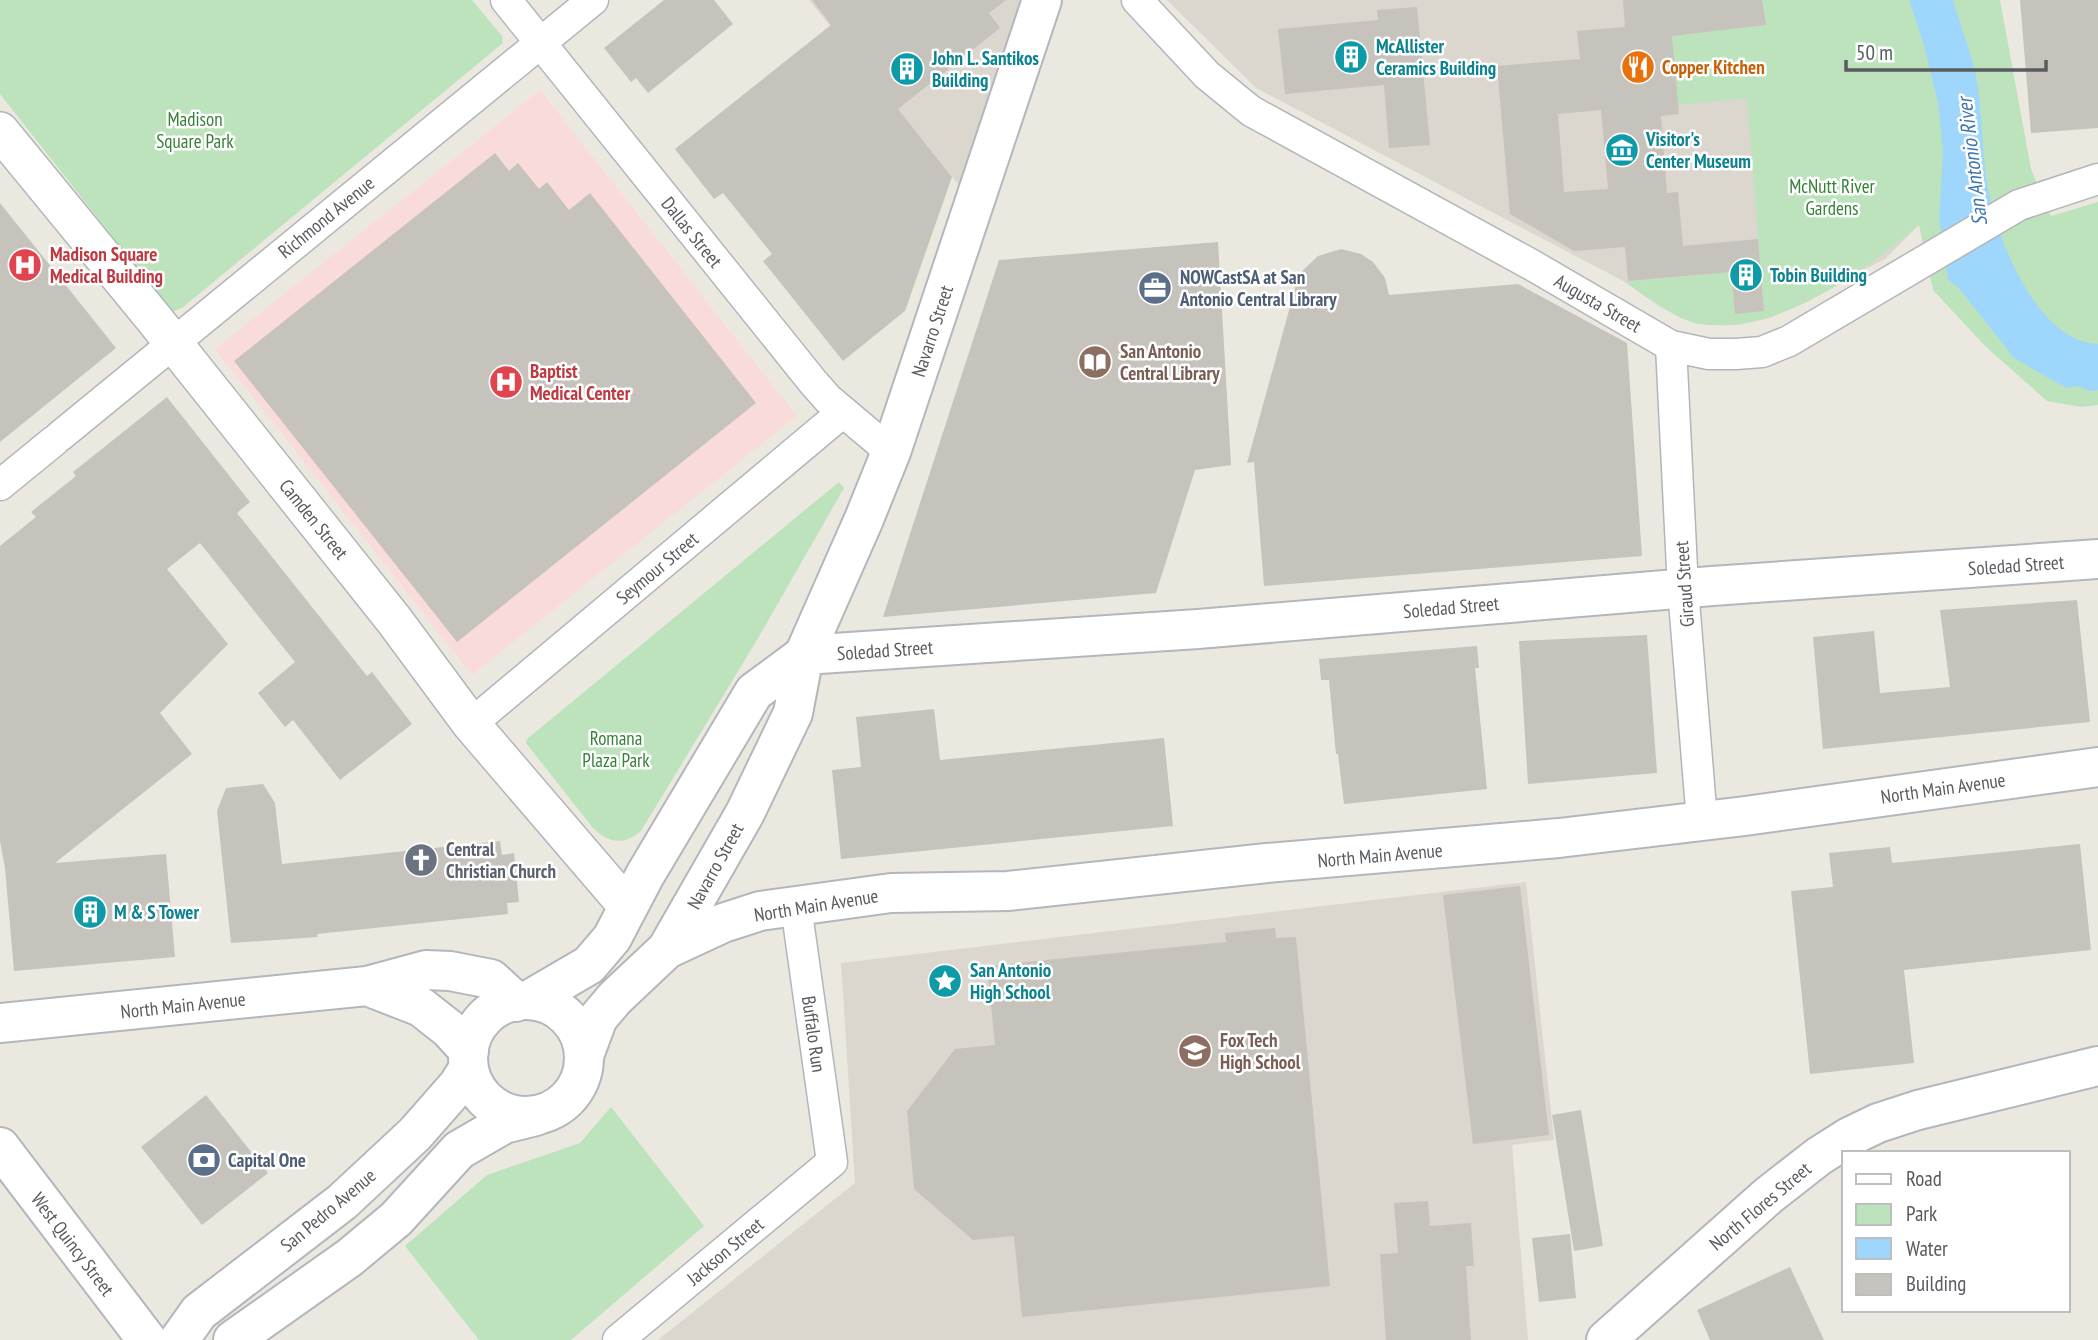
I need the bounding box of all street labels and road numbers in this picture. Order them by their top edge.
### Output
street label: Richmond Avenue [273,171,379,263]
street label: Dallas Street [656,192,728,273]
street label: Augusta Street [1550,269,1646,338]
street label: Navarro Street [906,281,958,380]
street label: Camden Street [274,474,354,565]
street label: Seymour Street [611,526,704,609]
street label: Giraud Street [1669,539,1699,628]
street label: Soledad Street [1967,550,2066,580]
street label: Soledad Street [1402,591,1501,623]
street label: Soledad Street [836,635,935,665]
street label: North Main Avenue [1879,767,2007,809]
street label: Navarro Street [682,818,749,913]
street label: North Main Avenue [1316,838,1444,872]
street label: North Main Avenue [752,883,880,927]
street label: North Main Avenue [119,986,247,1023]
street label: Buffalo Run [797,994,831,1074]
street label: North Flores Street [1704,1156,1816,1255]
street label: San Pedro Avenue [275,1163,381,1257]
street label: West Quincy Street [26,1188,120,1301]
street label: Jackson Street [681,1212,769,1291]

